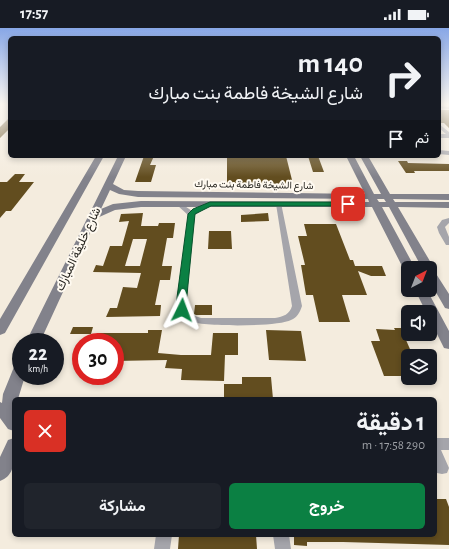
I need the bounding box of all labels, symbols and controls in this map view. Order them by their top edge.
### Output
text: 17:57 [20,6,48,21]
text: 140 m [297,50,363,78]
icon: right [377,52,429,104]
text: شارع الشيخة فاطمة بنت مبارك [148,85,363,103]
icon: arrive [385,128,407,150]
text: ثم [415,131,429,146]
street label: شارع الشيخة فاطمة بنت مبارك [194,179,314,192]
pin [331,187,365,221]
icon: arrive [337,193,359,215]
street label: شارع خليفة المبارك [53,205,105,294]
north arrow [401,261,437,297]
map controls [401,261,437,385]
position arrow [161,289,203,331]
button: sound [401,305,437,341]
speed limit sign: 30 [72,333,124,385]
text: 22 [29,344,47,364]
button: layers [401,349,437,385]
text: km/h [28,364,48,374]
button: close [24,410,66,452]
text: 1 دقيقة [356,411,425,435]
text: 290 m · 17:58 [362,439,425,452]
button: مشاركة [24,483,221,529]
button: خروج [229,483,425,529]

